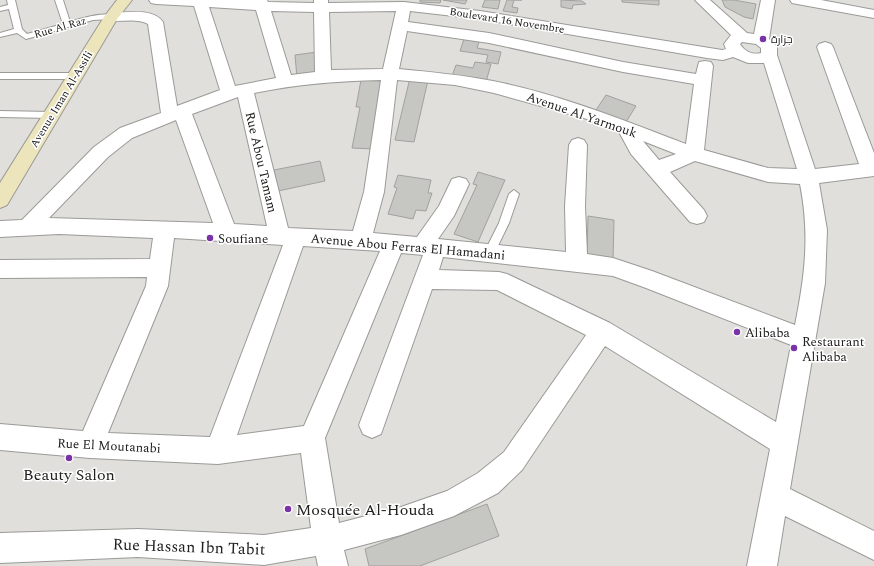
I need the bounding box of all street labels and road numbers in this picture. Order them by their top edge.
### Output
street label: Boulevard 16 Novembre [448,3,566,38]
street label: Rue Al Raz [32,12,88,43]
street label: Avenue Iman Al-Assili [26,48,97,151]
street label: Avenue Al Yarmouk [524,87,640,143]
street label: Rue Abou Tamam [240,110,282,215]
street label: Avenue Abou Ferras El Hamadani [310,229,506,265]
street label: Rue El Moutanabi [57,433,161,459]
street label: Rue Hassan Ibn Tabit [112,532,266,562]

